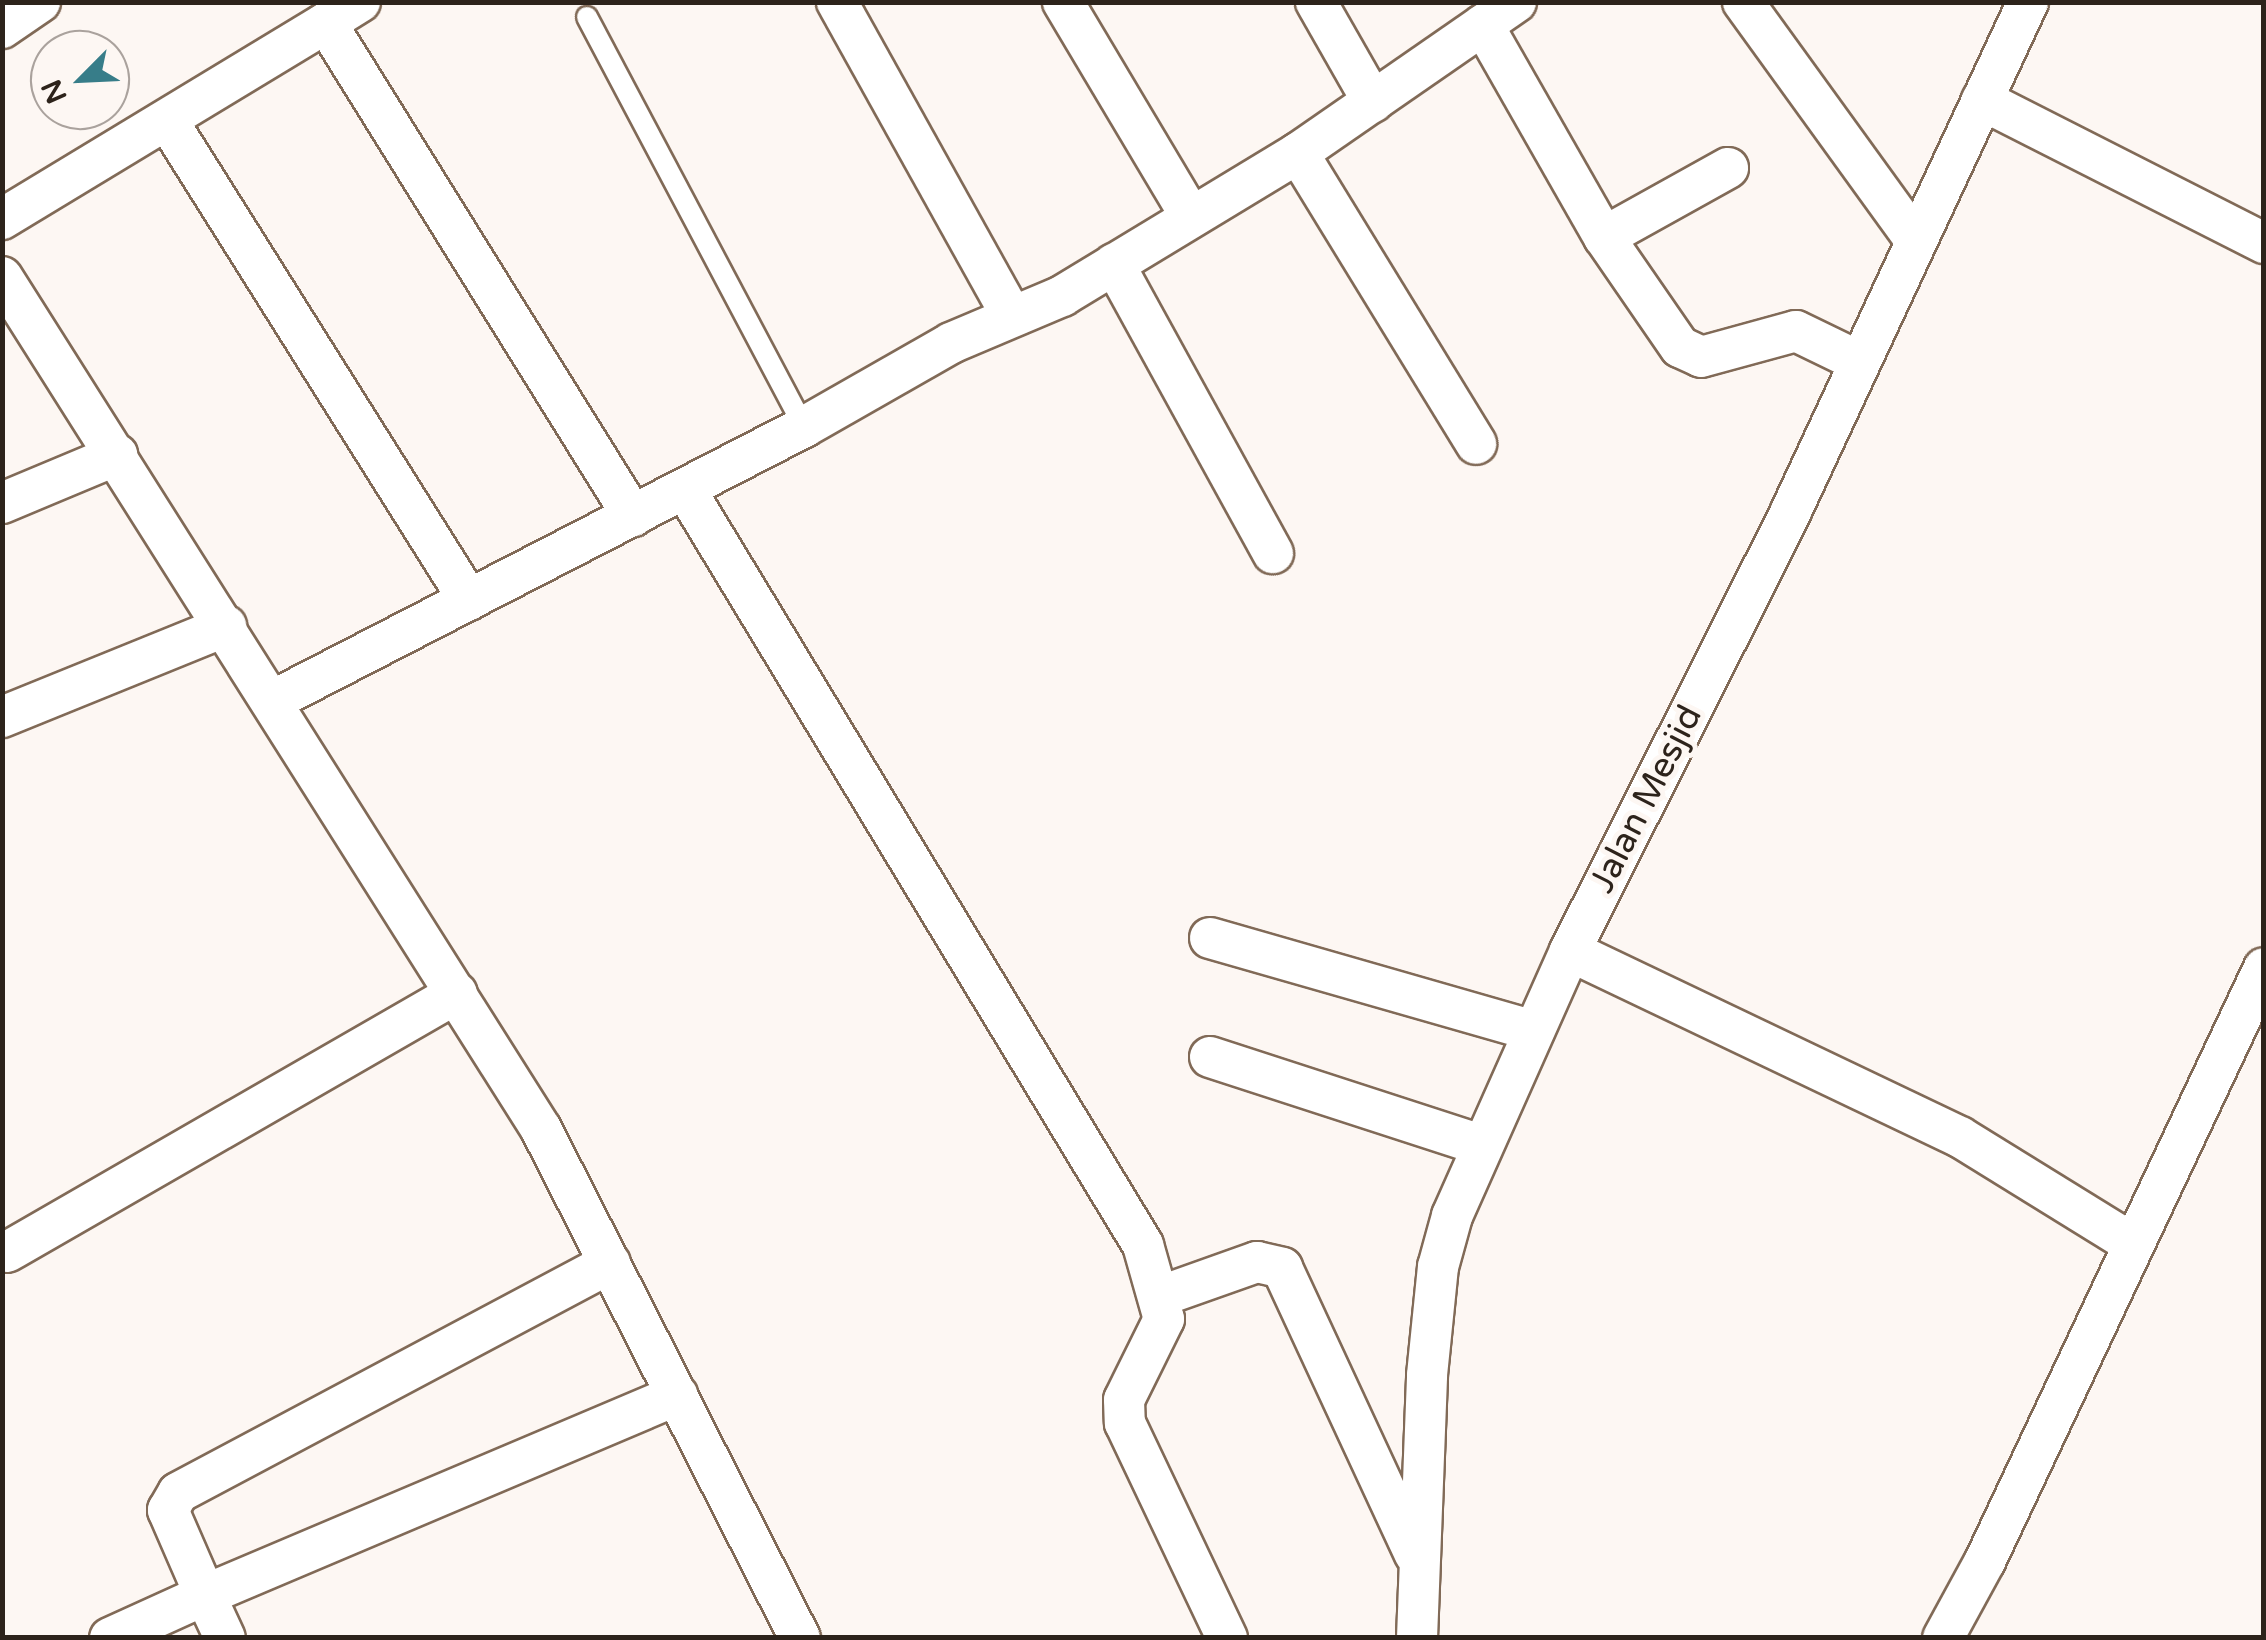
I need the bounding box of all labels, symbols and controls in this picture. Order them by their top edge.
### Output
north arrow [30,30,130,130]
text: N [34,74,75,109]
street label: Jalan Mesjid [1581,698,1711,900]

